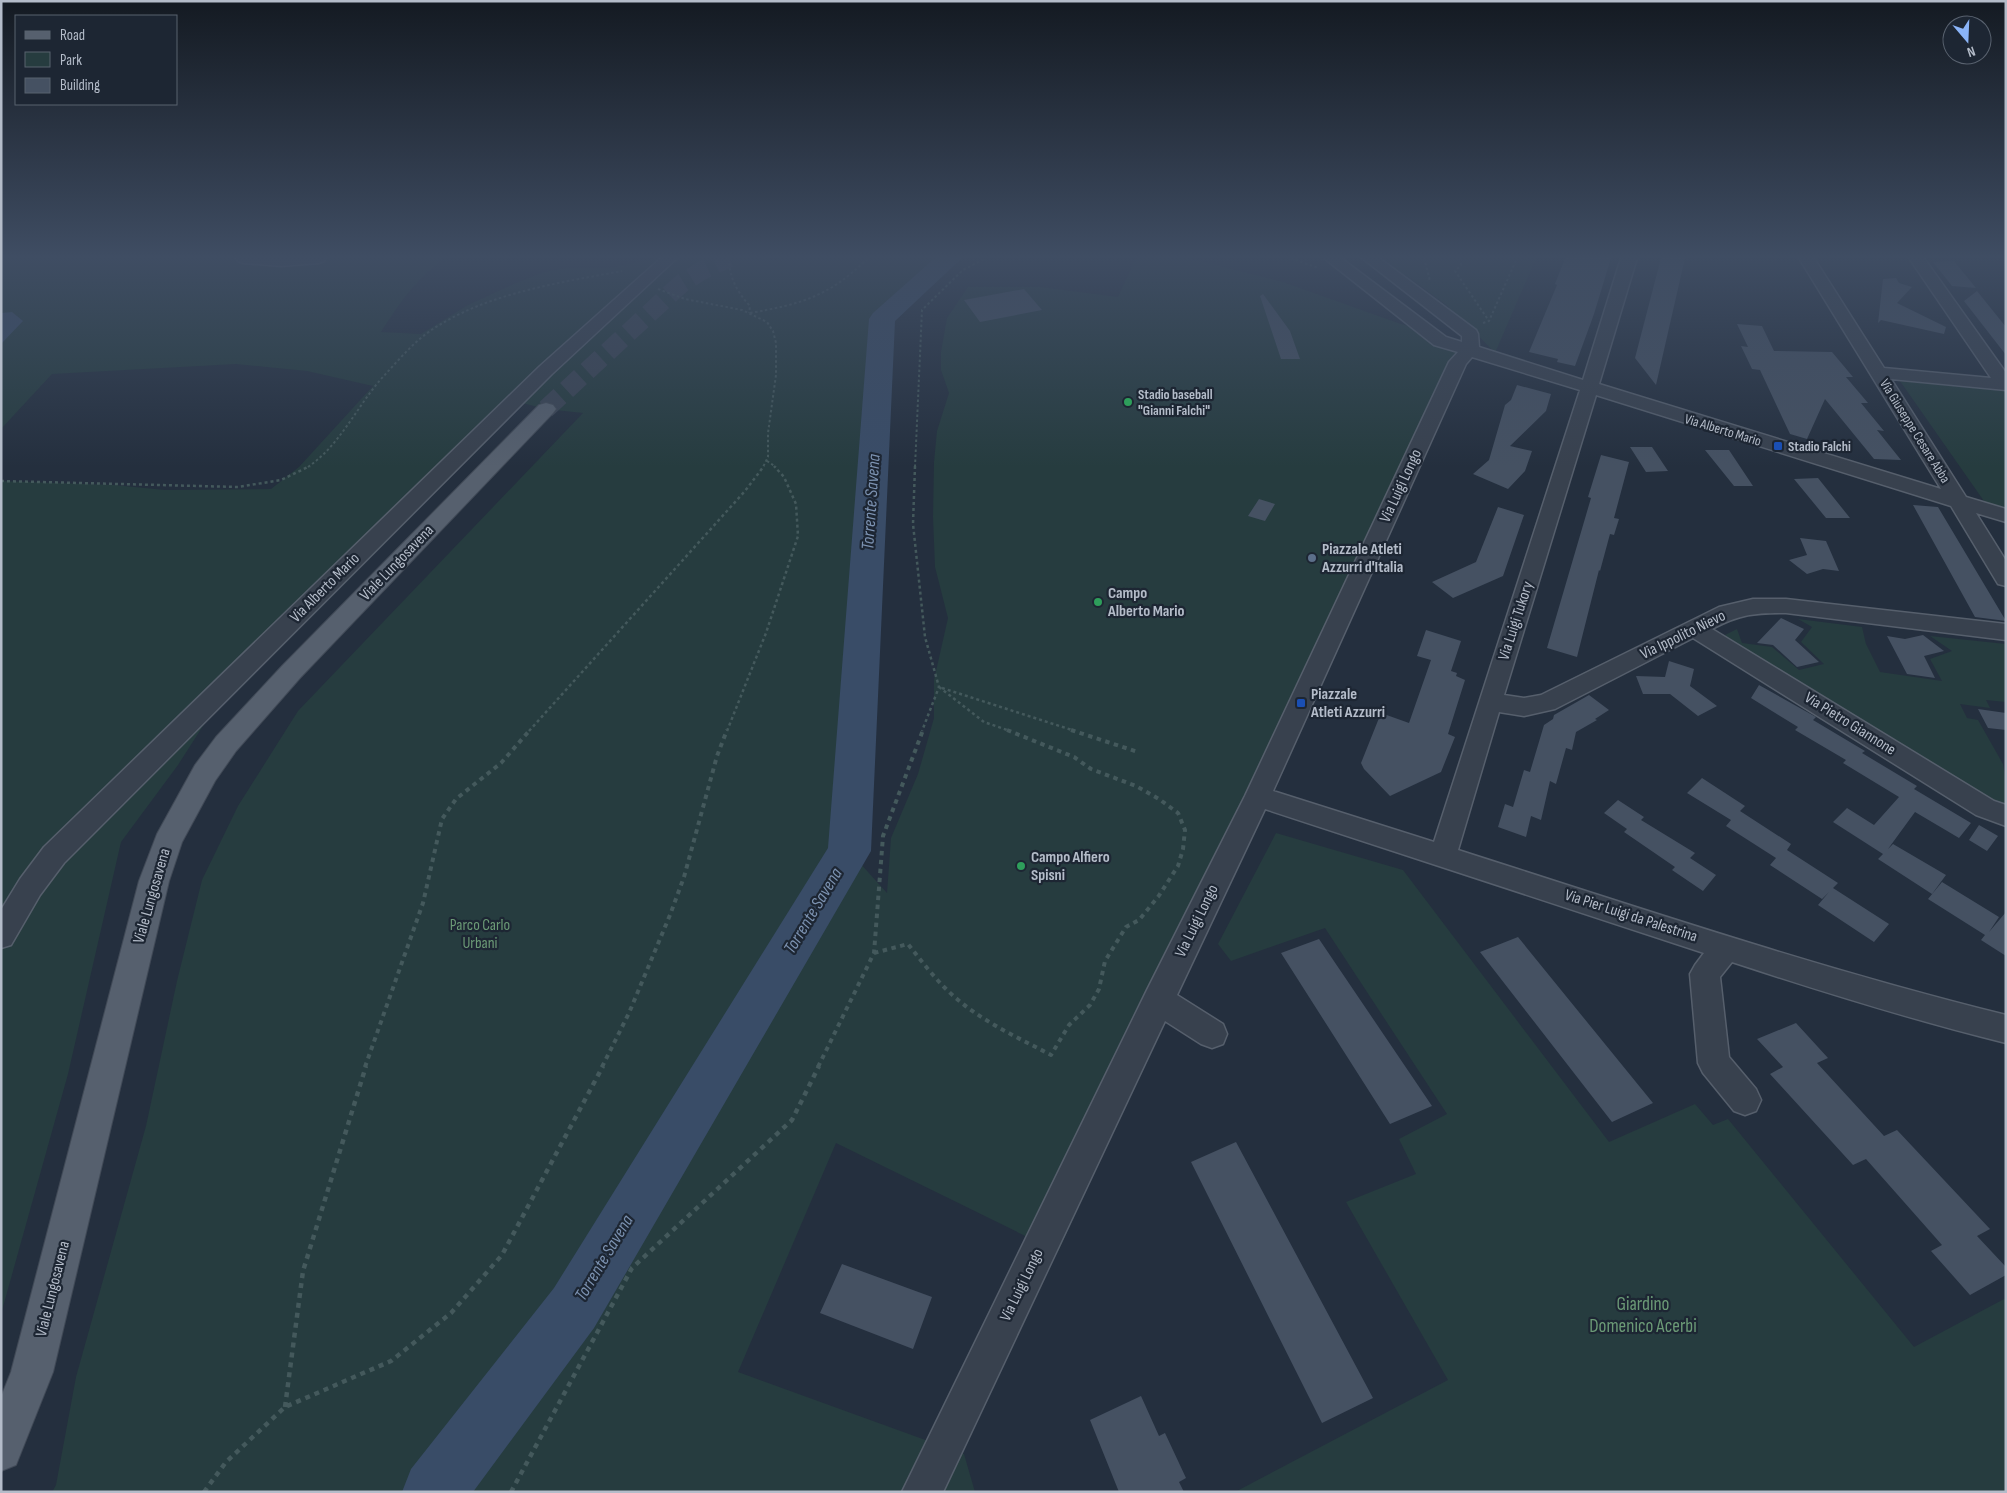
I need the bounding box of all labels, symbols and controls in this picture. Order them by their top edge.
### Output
legend [15,15,178,105]
north arrow [1942,15,1992,65]
text: Road [60,26,85,45]
text: N [1965,43,1977,61]
text: Park [60,51,82,70]
text: Building [60,76,100,95]
street label: Via Giuseppe Cesare Abba [1876,376,1954,486]
place label: Stadio baseball "Gianni Falchi" [1138,386,1213,419]
marker: Stadio baseball "Gianni Falchi" [1122,396,1134,408]
street label: Via Alberto Mario [1683,410,1764,450]
place label: Stadio Falchi [1788,438,1851,455]
marker: Stadio Falchi [1772,440,1784,452]
street label: Via Luigi Longo [1376,446,1426,526]
water label: Torrente Savena [857,453,885,551]
street label: Viale Lungosavena [356,521,438,605]
place label: Piazzale Atleti Azzurri d'Italia [1321,540,1403,577]
street label: Via Alberto Mario [286,549,364,627]
marker: Piazzale Atleti Azzurri d'Italia [1306,552,1318,564]
street label: Via Luigi Tukory [1494,579,1538,663]
place label: Campo Alberto Mario [1107,584,1184,621]
marker: Campo Alberto Mario [1092,596,1104,608]
street label: Via Ippolito Nievo [1637,606,1729,664]
place label: Piazzale Atleti Azzurri [1310,685,1385,722]
street label: Via Pietro Giannone [1801,688,1899,760]
marker: Piazzale Atleti Azzurri [1295,697,1307,709]
street label: Viale Lungosavena [129,846,175,946]
place label: Campo Alfiero Spisni [1031,848,1110,885]
marker: Campo Alfiero Spisni [1015,860,1027,872]
water label: Torrente Savena [779,864,847,958]
street label: Via Luigi Longo [1171,882,1223,960]
street label: Via Pier Luigi da Palestrina [1562,886,1700,946]
park label: Parco Carlo Urbani [450,916,510,953]
water label: Torrente Savena [570,1211,638,1305]
street label: Viale Lungosavena [32,1239,74,1339]
street label: Via Luigi Longo [996,1246,1048,1324]
park label: Giardino Domenico Acerbi [1589,1293,1697,1338]

